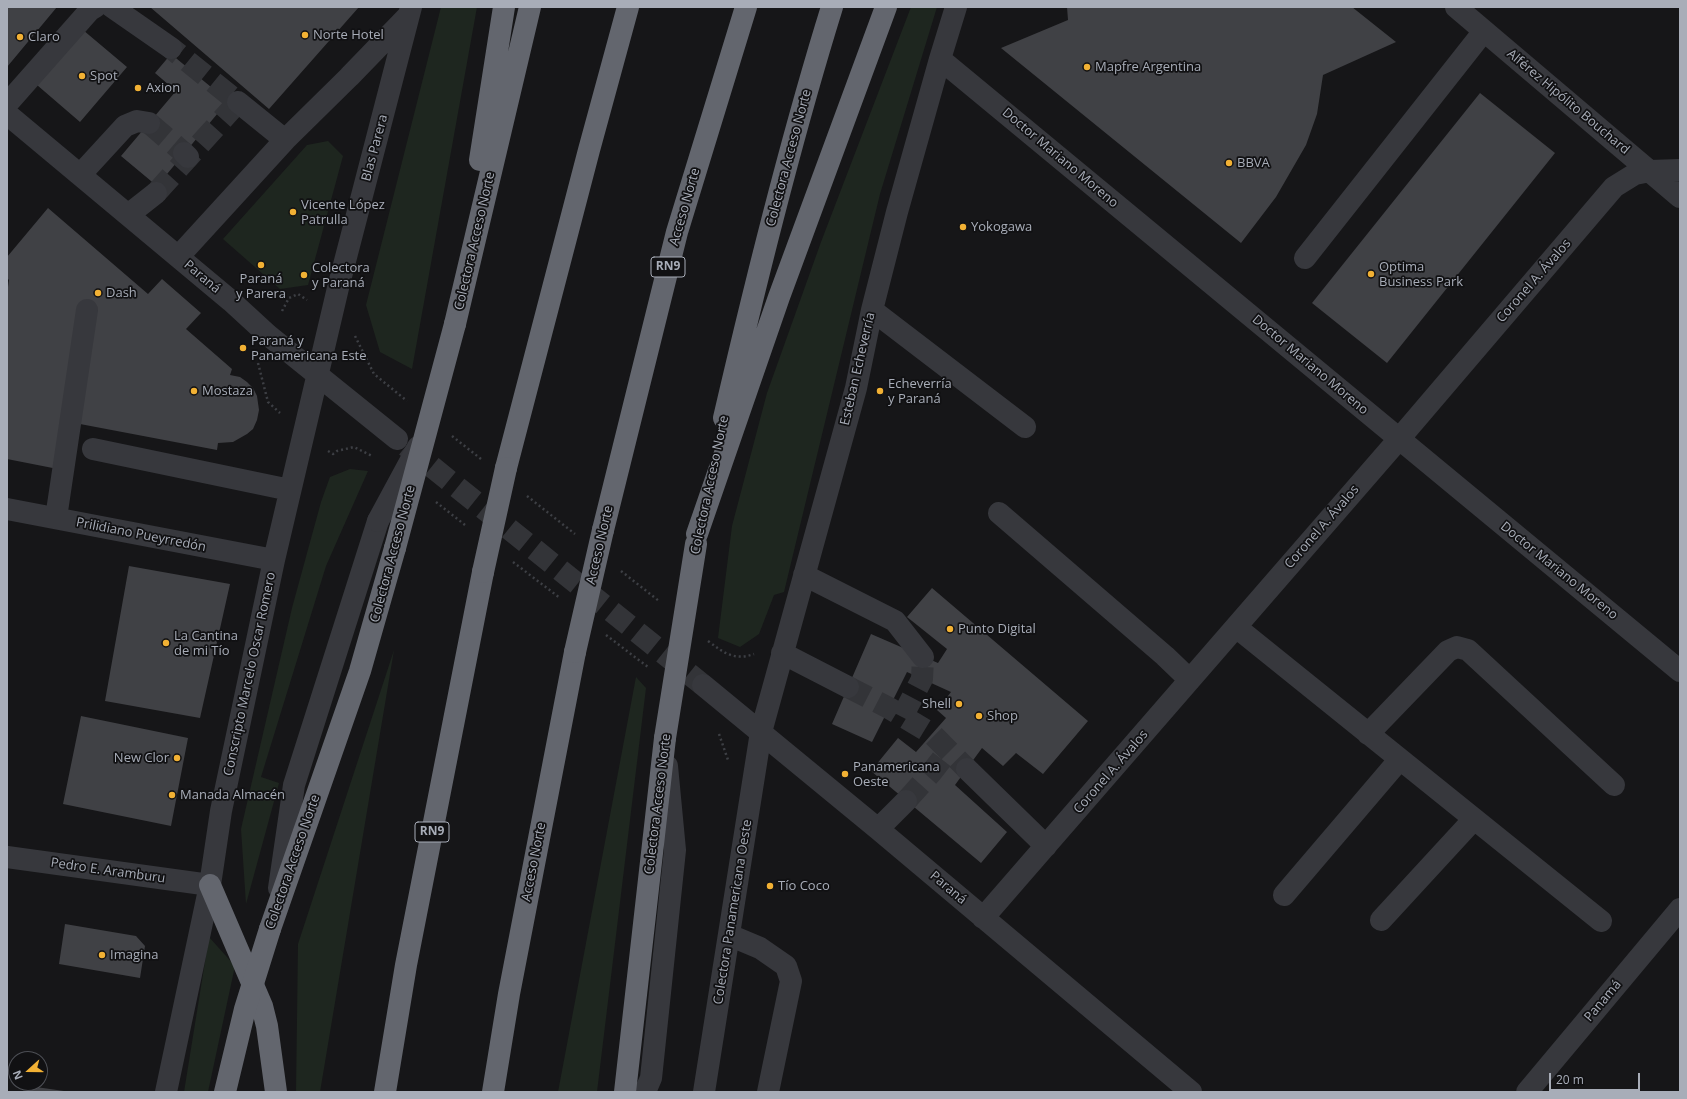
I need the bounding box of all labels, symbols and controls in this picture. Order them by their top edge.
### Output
place label: Norte Hotel [313,27,384,43]
place label: Claro [28,29,60,45]
marker: Norte Hotel [300,30,310,40]
marker: Claro [15,32,25,42]
street label: Alférez Hipólito Bouchard [1504,46,1632,158]
place label: Mapfre Argentina [1095,59,1201,75]
marker: Mapfre Argentina [1082,62,1092,72]
place label: Spot [90,68,118,84]
marker: Spot [77,71,87,81]
place label: Axion [146,80,180,96]
marker: Axion [133,83,143,93]
street label: Colectora Acceso Norte [763,88,815,228]
street label: Doctor Mariano Moreno [999,105,1121,211]
street label: Blas Parera [359,113,391,183]
place label: BBVA [1237,155,1270,171]
marker: BBVA [1224,158,1234,168]
street label: Acceso Norte [666,166,704,248]
street label: Colectora Acceso Norte [451,170,499,312]
place label: Vicente López Patrulla [301,197,385,228]
marker: Vicente López Patrulla [288,207,298,217]
place label: Yokogawa [971,219,1032,235]
marker: Yokogawa [958,222,968,232]
street label: Coronel A. Ávalos [1494,236,1574,326]
street label: Paraná [181,257,223,297]
road number: RN9 [651,257,685,277]
place label: Optima Business Park [1379,259,1463,290]
marker: Paraná y Parera [256,260,266,270]
place label: Colectora y Paraná [312,260,370,291]
marker: Optima Business Park [1366,269,1376,279]
marker: Colectora y Paraná [299,270,309,280]
place label: Paraná y Parera [236,271,286,302]
place label: Dash [106,285,137,301]
marker: Dash [93,288,103,298]
street label: Esteban Echeverría [837,311,879,427]
street label: Doctor Mariano Moreno [1249,312,1371,418]
place label: Paraná y Panamericana Este [251,333,367,364]
marker: Paraná y Panamericana Este [238,343,248,353]
place label: Echeverría y Paraná [888,376,952,407]
place label: Mostaza [202,383,253,399]
marker: Mostaza [189,386,199,396]
marker: Echeverría y Paraná [875,386,885,396]
street label: Colectora Acceso Norte [688,414,732,556]
street label: Coronel A. Ávalos [1282,482,1362,572]
street label: Colectora Acceso Norte [367,484,419,624]
street label: Acceso Norte [583,504,617,586]
street label: Prilidiano Pueyrredón [75,515,207,555]
street label: Doctor Mariano Moreno [1497,519,1621,623]
street label: Conscripto Marcelo Oscar Romero [221,571,279,777]
place label: Punto Digital [958,621,1036,637]
marker: Punto Digital [945,624,955,634]
place label: La Cantina de mi Tío [174,628,238,659]
marker: La Cantina de mi Tío [161,638,171,648]
place label: Shell [922,696,951,712]
marker: Shell [954,699,964,709]
place label: Shop [987,708,1018,724]
marker: Shop [974,711,984,721]
street label: Coronel A. Ávalos [1071,727,1151,817]
street label: Colectora Acceso Norte [642,733,674,875]
place label: New Clor [114,750,169,766]
marker: New Clor [172,753,182,763]
place label: Panamericana Oeste [853,759,940,790]
marker: Panamericana Oeste [840,769,850,779]
place label: Manada Almacén [180,787,285,803]
marker: Manada Almacén [167,790,177,800]
street label: Colectora Acceso Norte [263,793,323,931]
street label: Colectora Panamericana Oeste [711,818,755,1006]
street label: Acceso Norte [519,821,549,903]
road number: RN9 [415,822,449,842]
street label: Pedro E. Aramburu [50,855,166,887]
street label: Paraná [927,868,969,908]
place label: Tío Coco [778,878,830,894]
marker: Tío Coco [765,881,775,891]
place label: Imagina [110,947,158,963]
marker: Imagina [97,950,107,960]
street label: Panamá [1581,977,1625,1025]
north arrow [8,1051,48,1091]
scale bar [1551,1065,1642,1091]
text: N [9,1068,26,1082]
text: 20 m [1556,1071,1584,1088]

